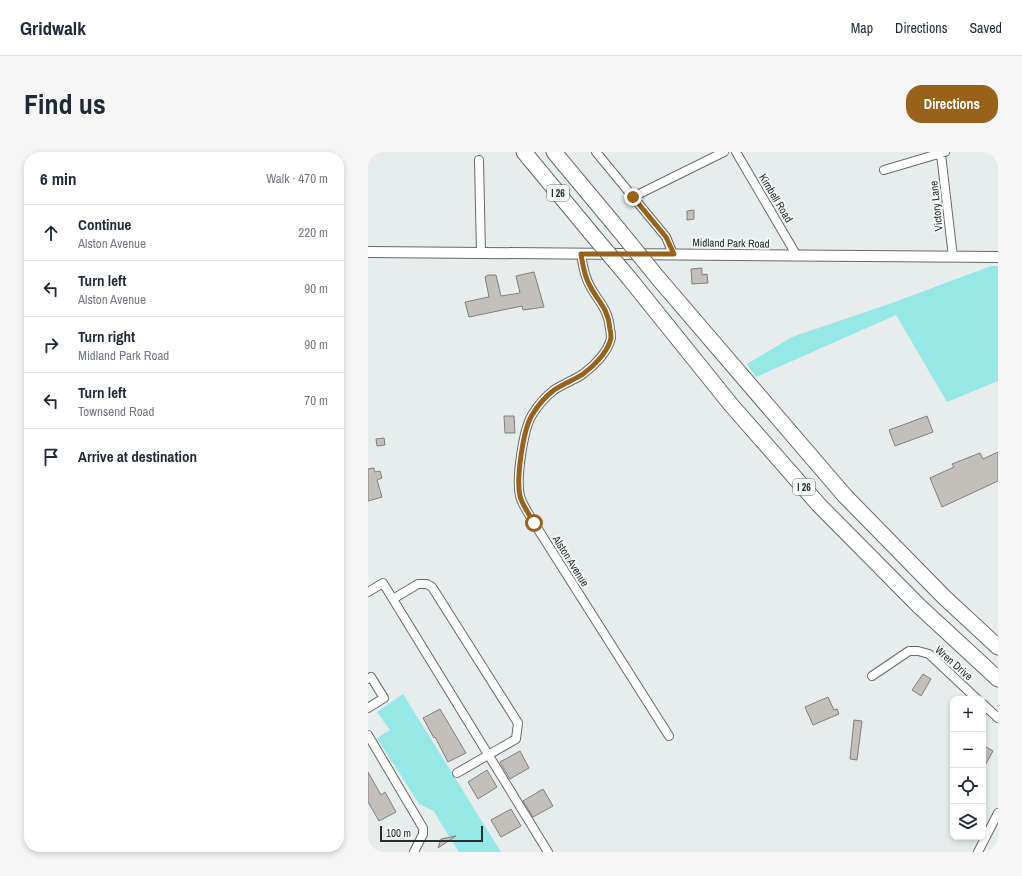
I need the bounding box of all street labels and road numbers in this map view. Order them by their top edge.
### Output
street label: Kimbell Road [756,171,796,225]
street label: Victory Lane [926,180,946,232]
road number: I 26 [547,185,569,201]
street label: Midland Park Road [692,235,770,251]
road number: I 26 [793,479,815,495]
street label: Alston Avenue [549,532,592,589]
street label: Wren Drive [932,643,976,683]

